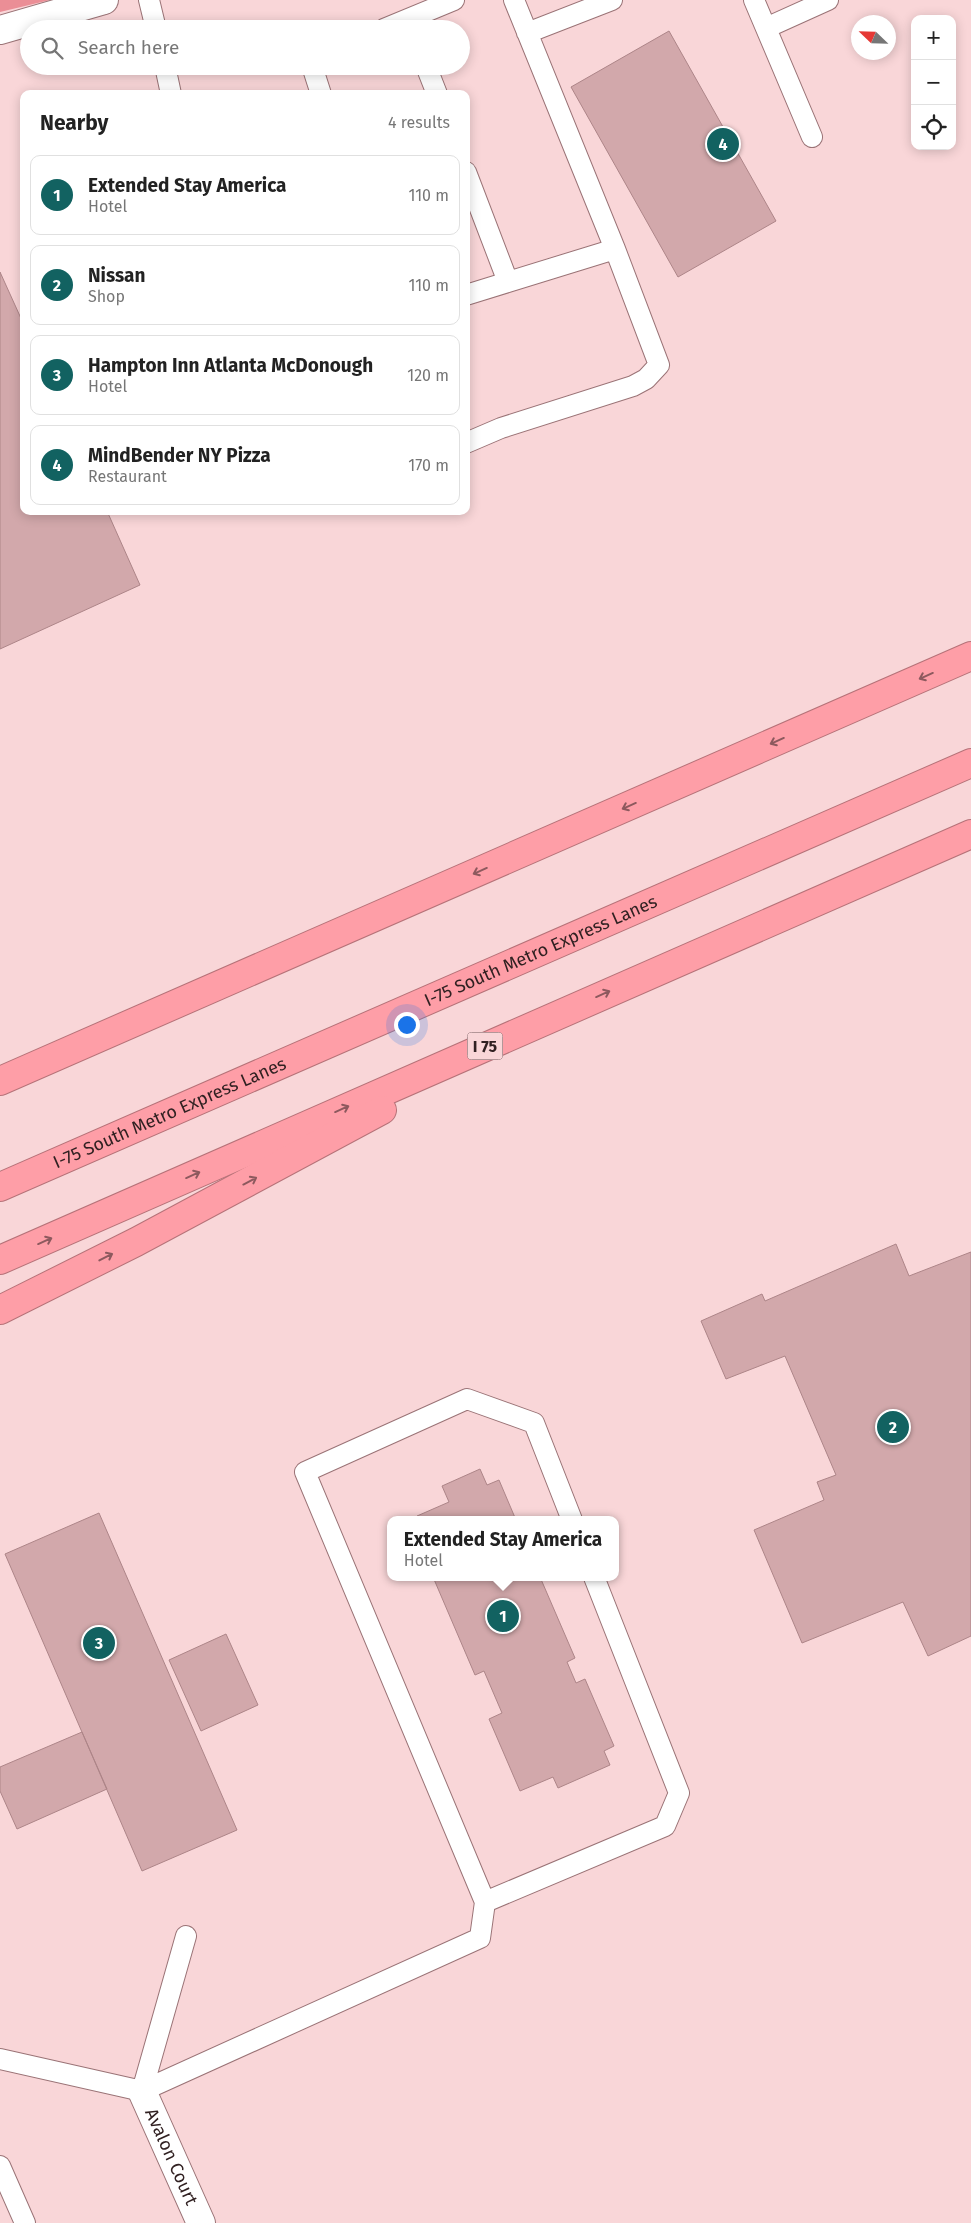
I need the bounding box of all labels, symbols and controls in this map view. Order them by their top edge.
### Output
north arrow [851,15,896,60]
map controls [911,15,956,150]
button: + [911,15,956,60]
search box [20,20,470,75]
icon: search [38,34,66,62]
text: Search here [78,36,179,59]
button: − [911,60,956,105]
button: locate [911,105,956,150]
text: Nearby [40,110,108,136]
text: 4 results [388,113,450,132]
pin: 4 [707,125,739,163]
text: Extended Stay America [88,174,286,197]
text: 1 [53,186,61,205]
text: 110 m [408,186,449,205]
text: Hotel [88,197,127,216]
text: Nissan [88,264,145,287]
text: 2 [53,276,61,295]
text: 110 m [408,276,449,295]
text: Shop [88,287,125,306]
text: Hampton Inn Atlanta McDonough [88,354,373,377]
text: 3 [53,366,61,385]
text: 120 m [407,366,449,385]
text: Hotel [88,377,127,396]
text: MindBender NY Pizza [88,444,271,467]
text: 4 [52,456,62,475]
text: 170 m [408,456,449,475]
text: Restaurant [88,467,167,486]
one-way arrow [919,671,934,681]
one-way arrow [770,736,785,746]
one-way arrow [622,801,637,811]
one-way arrow [473,866,488,876]
street label: I-75 South Metro Express Lanes [421,890,661,1011]
one-way arrow [595,989,610,999]
your location [394,1012,420,1038]
road number: I 75 [468,1032,502,1060]
street label: I-75 South Metro Express Lanes [50,1052,289,1173]
one-way arrow [334,1104,349,1114]
one-way arrow [185,1169,200,1179]
one-way arrow [242,1176,257,1186]
one-way arrow [37,1235,52,1245]
one-way arrow [98,1252,113,1261]
pin: 2 [877,1408,909,1446]
popup [387,1516,619,1581]
text: Extended Stay America [404,1528,602,1551]
text: Hotel [404,1551,443,1570]
pin: 1 [487,1597,519,1635]
pin: 3 [83,1624,115,1662]
street label: Avalon Court [140,2105,203,2209]

